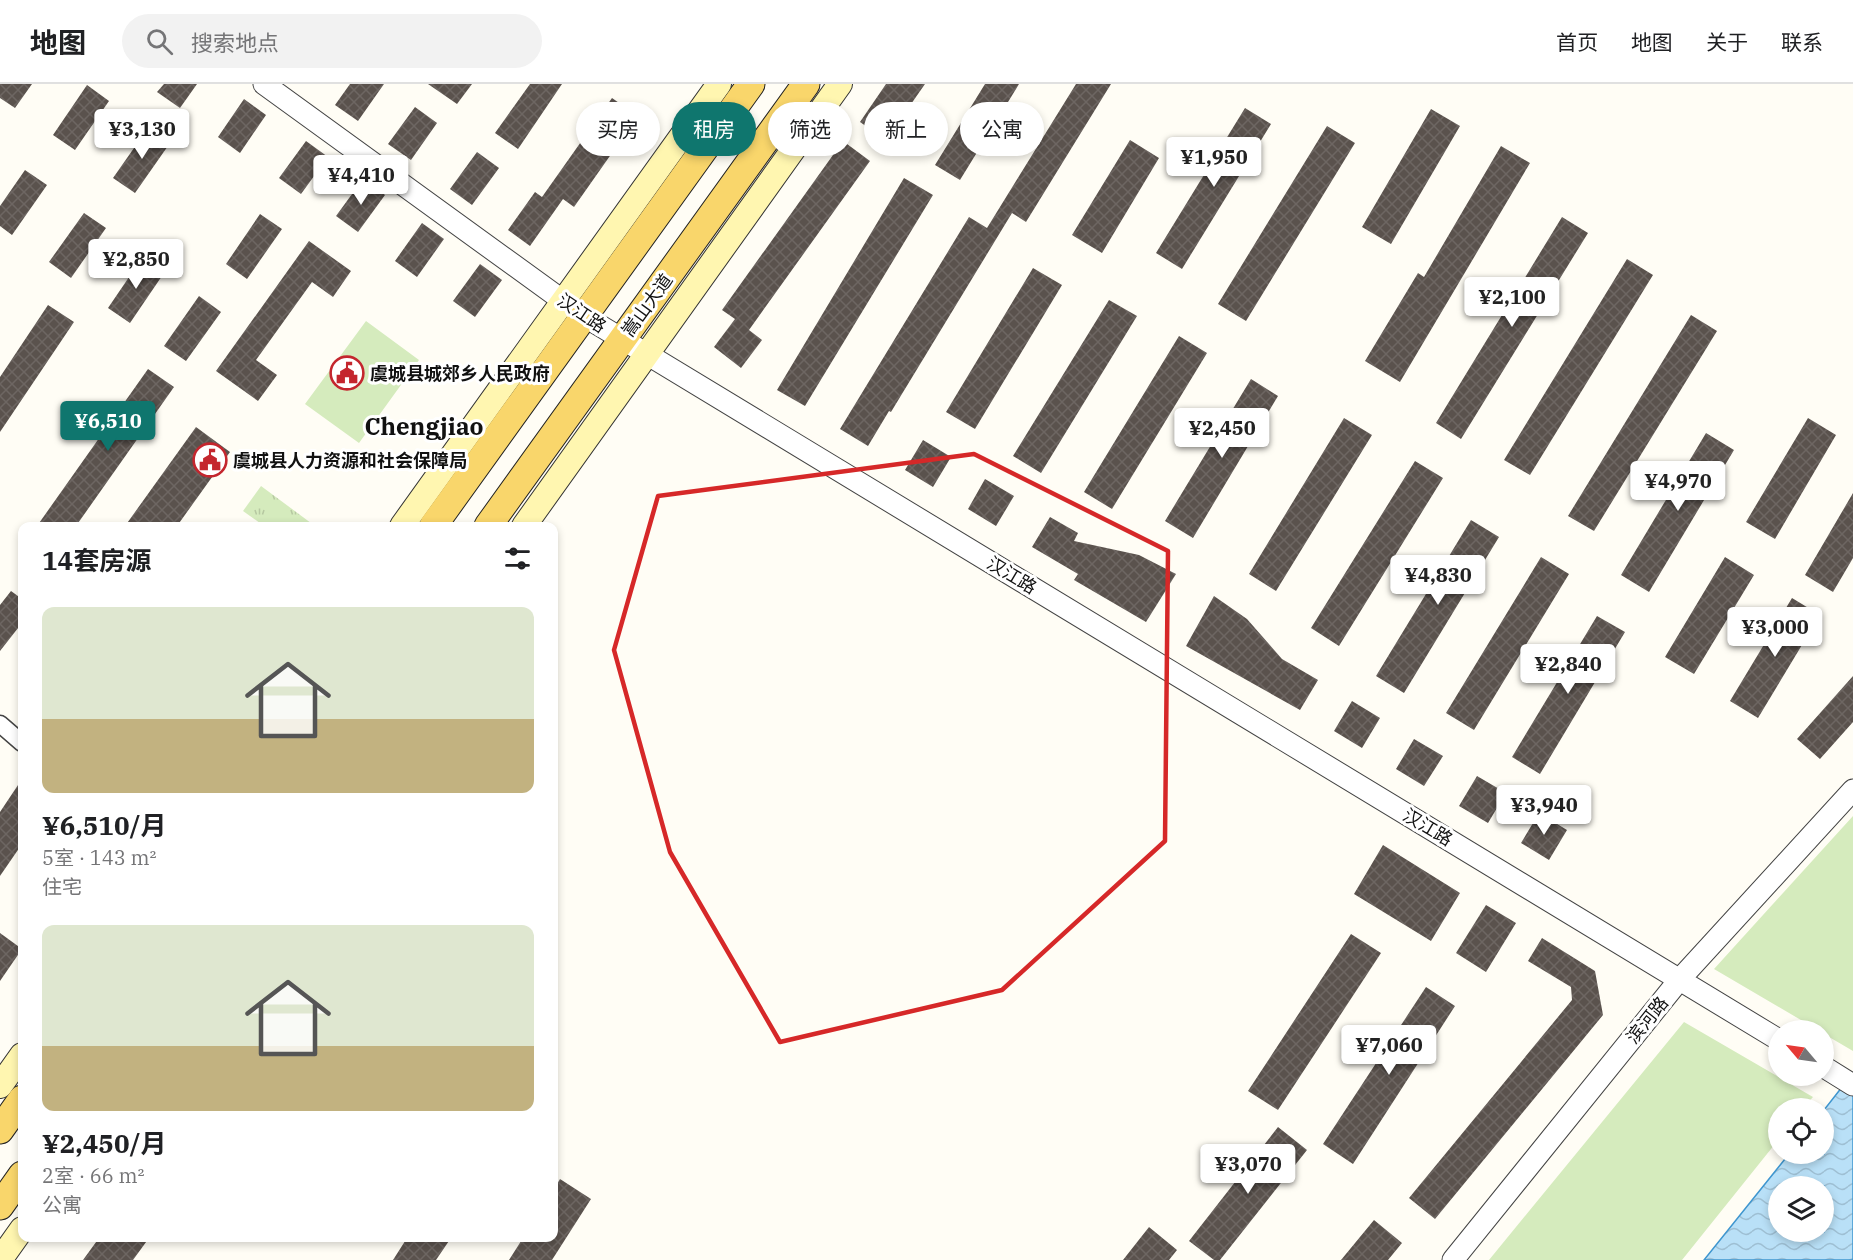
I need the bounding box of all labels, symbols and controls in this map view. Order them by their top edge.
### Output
search box [122,14,542,68]
text: 地图 [30,24,86,61]
icon: search [143,25,176,58]
text: 搜索地点 [191,28,279,57]
text: 首页 [1556,28,1598,56]
text: 地图 [1631,28,1673,56]
text: 关于 [1706,28,1748,56]
text: 联系 [1781,28,1823,56]
chip: 买房 [576,102,660,156]
chip: 租房 [672,102,756,156]
chip: 筛选 [768,102,852,156]
chip: 新上 [864,102,948,156]
chip: 公寓 [960,102,1044,156]
pin: ¥3,130 [93,109,191,160]
text: ¥3,130 [108,115,176,142]
pin: ¥1,950 [1165,137,1263,188]
text: ¥1,950 [1180,143,1248,170]
pin: ¥4,410 [312,155,410,206]
text: ¥4,410 [327,161,395,188]
pin: ¥2,850 [87,239,185,290]
text: ¥2,850 [102,245,170,272]
street label: 嵩山大道 [617,269,677,341]
pin: ¥2,100 [1463,277,1561,328]
text: ¥2,100 [1478,283,1546,310]
street label: 汉江路 [553,288,611,338]
public building icon: 虞城县城郊乡人民政府 [329,355,365,391]
place label: 虞城县城郊乡人民政府 [370,362,550,385]
pin: ¥6,510 [59,401,157,452]
text: ¥6,510 [74,407,142,434]
pin: ¥2,450 [1173,408,1271,459]
district label: Chengjiao [364,410,484,442]
text: ¥2,450 [1188,414,1256,441]
public building icon: 虞城县人力资源和社会保障局 [192,442,228,478]
place label: 虞城县人力资源和社会保障局 [233,449,467,472]
pin: ¥4,970 [1629,461,1727,512]
text: ¥4,970 [1644,467,1712,494]
icon: filters [501,542,534,575]
text: 14套房源 [42,543,151,577]
street label: 汉江路 [983,551,1041,599]
pin: ¥4,830 [1389,555,1487,606]
text: ¥4,830 [1404,561,1472,588]
pin: ¥3,000 [1726,607,1824,658]
text: ¥3,000 [1741,613,1809,640]
pin: ¥2,840 [1519,644,1617,695]
icon: home [234,646,342,754]
text: ¥2,840 [1534,650,1602,677]
pin: ¥3,940 [1495,785,1593,836]
text: ¥3,940 [1510,791,1578,818]
street label: 汉江路 [1399,803,1457,851]
text: ¥6,510/月 [42,808,167,842]
text: 5室 · 143 m² [42,844,156,871]
text: 住宅 [42,873,82,900]
icon: home [234,964,342,1072]
street label: 滨河路 [1621,992,1673,1048]
north arrow [1768,1020,1834,1086]
map controls [1768,1020,1834,1242]
pin: ¥7,060 [1340,1025,1438,1076]
text: ¥7,060 [1355,1031,1423,1058]
button: locate [1768,1098,1834,1164]
text: ¥2,450/月 [42,1126,167,1160]
pin: ¥3,070 [1199,1144,1297,1195]
text: ¥3,070 [1214,1150,1282,1177]
text: 2室 · 66 m² [42,1162,144,1189]
button: layers [1768,1176,1834,1242]
text: 公寓 [42,1191,82,1218]

